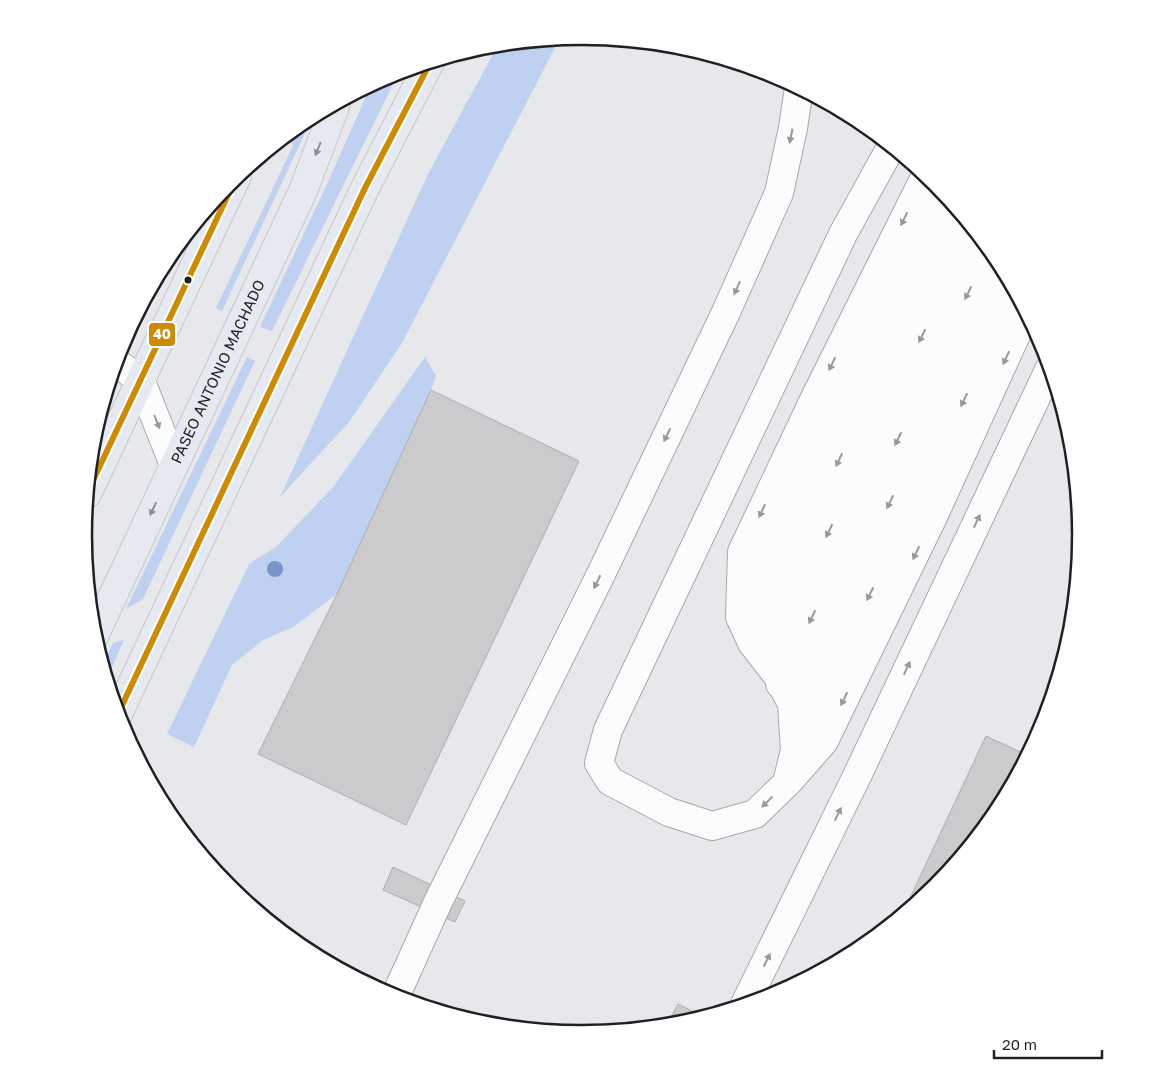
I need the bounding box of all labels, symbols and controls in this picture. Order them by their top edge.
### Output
one-way arrow [787,129,795,144]
one-way arrow [314,142,322,157]
one-way arrow [900,212,908,226]
unlabelled marker [183,275,193,285]
street label: PASEO ANTONIO MACHADO [166,277,268,466]
one-way arrow [732,281,740,295]
one-way arrow [964,286,972,300]
line badge: 40 [148,322,176,347]
text: 40 [153,325,171,342]
one-way arrow [918,329,926,344]
one-way arrow [1002,351,1010,365]
one-way arrow [828,357,836,372]
one-way arrow [960,393,968,408]
one-way arrow [153,415,161,430]
one-way arrow [663,428,671,442]
one-way arrow [894,432,902,446]
one-way arrow [835,453,843,467]
one-way arrow [886,495,894,510]
one-way arrow [149,502,157,517]
one-way arrow [757,504,765,518]
one-way arrow [973,514,981,528]
one-way arrow [825,523,834,538]
one-way arrow [912,546,920,560]
one-way arrow [593,575,601,589]
one-way arrow [865,587,873,601]
one-way arrow [808,610,816,624]
one-way arrow [903,660,912,675]
one-way arrow [840,692,848,706]
one-way arrow [762,796,774,808]
one-way arrow [834,807,842,822]
one-way arrow [762,953,771,968]
scale bar [994,1028,1102,1060]
text: 20 m [1002,1035,1037,1053]

